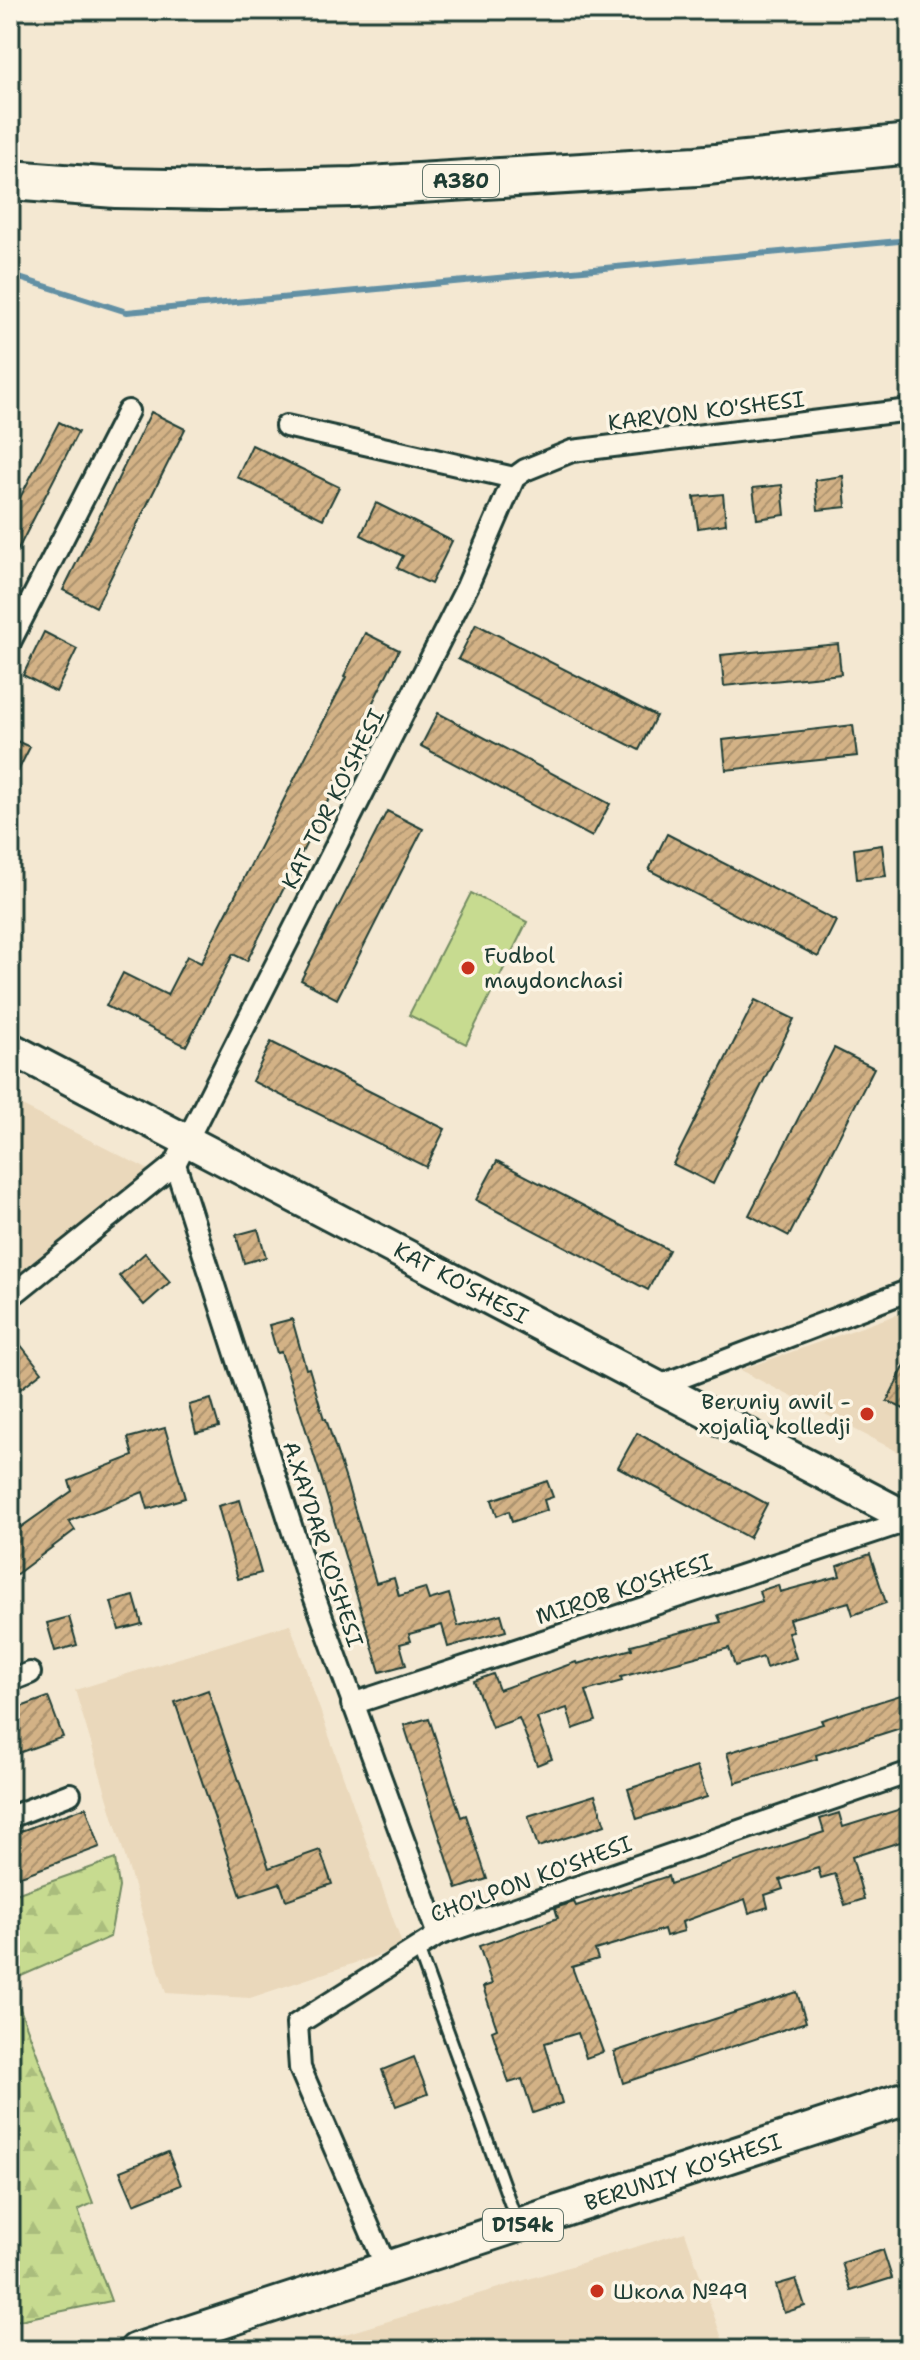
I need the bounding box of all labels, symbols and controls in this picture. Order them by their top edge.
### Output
road number: A380 [423,165,499,197]
street label: KARVON KO'SHESI [606,385,806,437]
street label: KAT TOR KO'SHESI [275,704,391,894]
place label: Fudbol maydonchasi [484,941,624,995]
marker: Fudbol maydonchasi [459,959,477,977]
street label: KAT KO'SHESI [389,1235,533,1331]
place label: Beruniy awil - xojaliq kolledji [699,1387,851,1441]
marker: Beruniy awil - xojaliq kolledji [858,1405,876,1423]
street label: A.XAYDAR KO'SHESI [276,1437,370,1651]
street label: MIROB KO'SHESI [532,1547,716,1631]
street label: CHO'LPON KO'SHESI [426,1829,636,1929]
street label: BERUNIY KO'SHESI [581,2126,785,2218]
road number: D154k [483,2209,563,2241]
place label: Школа №49 [613,2277,748,2306]
marker: Школа №49 [588,2282,606,2300]

